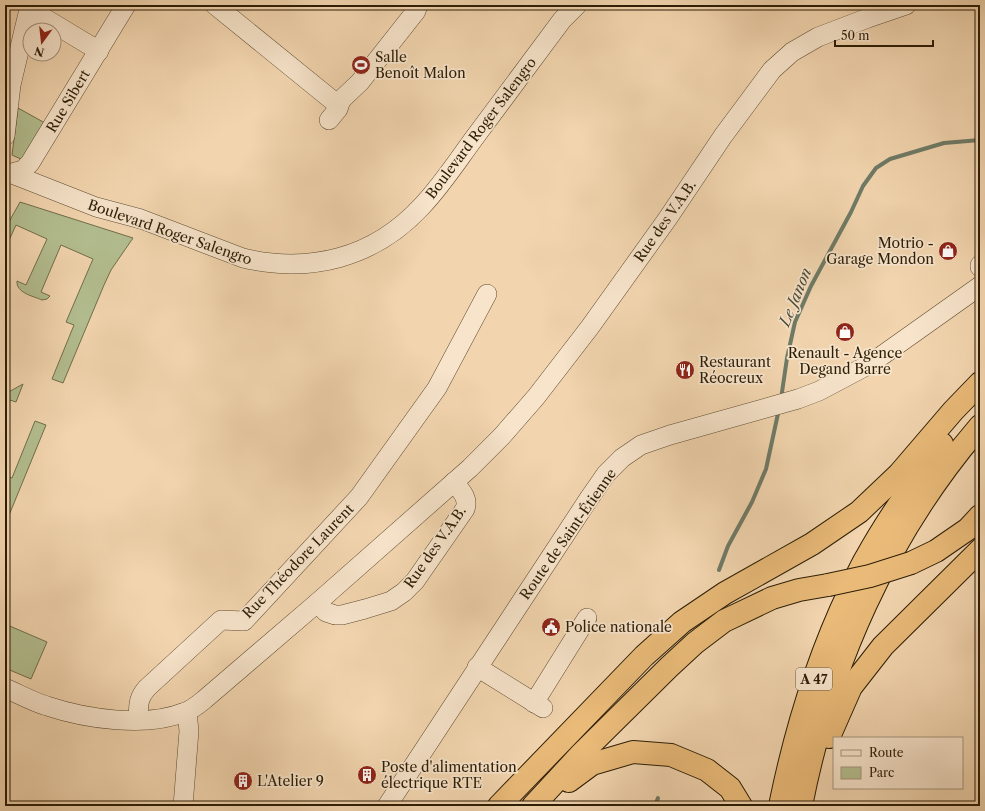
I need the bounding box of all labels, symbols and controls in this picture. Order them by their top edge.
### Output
north arrow [22,22,62,62]
scale bar [835,22,933,48]
text: 50 m [841,28,870,43]
text: N [33,44,46,60]
place label: Salle Benoît Malon [375,48,466,82]
sports icon: Salle Benoît Malon [350,54,372,76]
street label: Boulevard Roger Salengro [422,54,540,202]
street label: Rue Sibert [42,66,94,136]
street label: Rue des V.A.B. [630,176,700,266]
street label: Boulevard Roger Salengro [85,195,255,269]
place label: Motrio - Garage Mondon [826,234,934,268]
shop icon: Motrio - Garage Mondon [937,240,959,262]
water label: Le Janon [774,265,815,330]
shop icon: Renault - Agence Degand Barre [834,321,856,343]
place label: Renault - Agence Degand Barre [788,344,902,378]
place label: Restaurant Réocreux [699,353,771,387]
restaurant icon: Restaurant Réocreux [674,359,696,381]
street label: Route de Saint-Étienne [516,465,620,603]
street label: Rue Théodore Laurent [239,500,357,622]
street label: Rue des V.A.B. [400,502,470,592]
public building icon: Police nationale [540,616,562,638]
place label: Police nationale [565,618,672,636]
road number: A 47 [796,668,832,690]
legend [833,737,963,789]
text: Route [869,745,904,760]
place label: Poste d'alimentation électrique RTE [381,758,517,792]
building icon: Poste d'alimentation électrique RTE [356,764,378,786]
text: Parc [869,765,894,780]
building icon: L'Atelier 9 [232,770,254,792]
place label: L'Atelier 9 [257,772,324,790]

